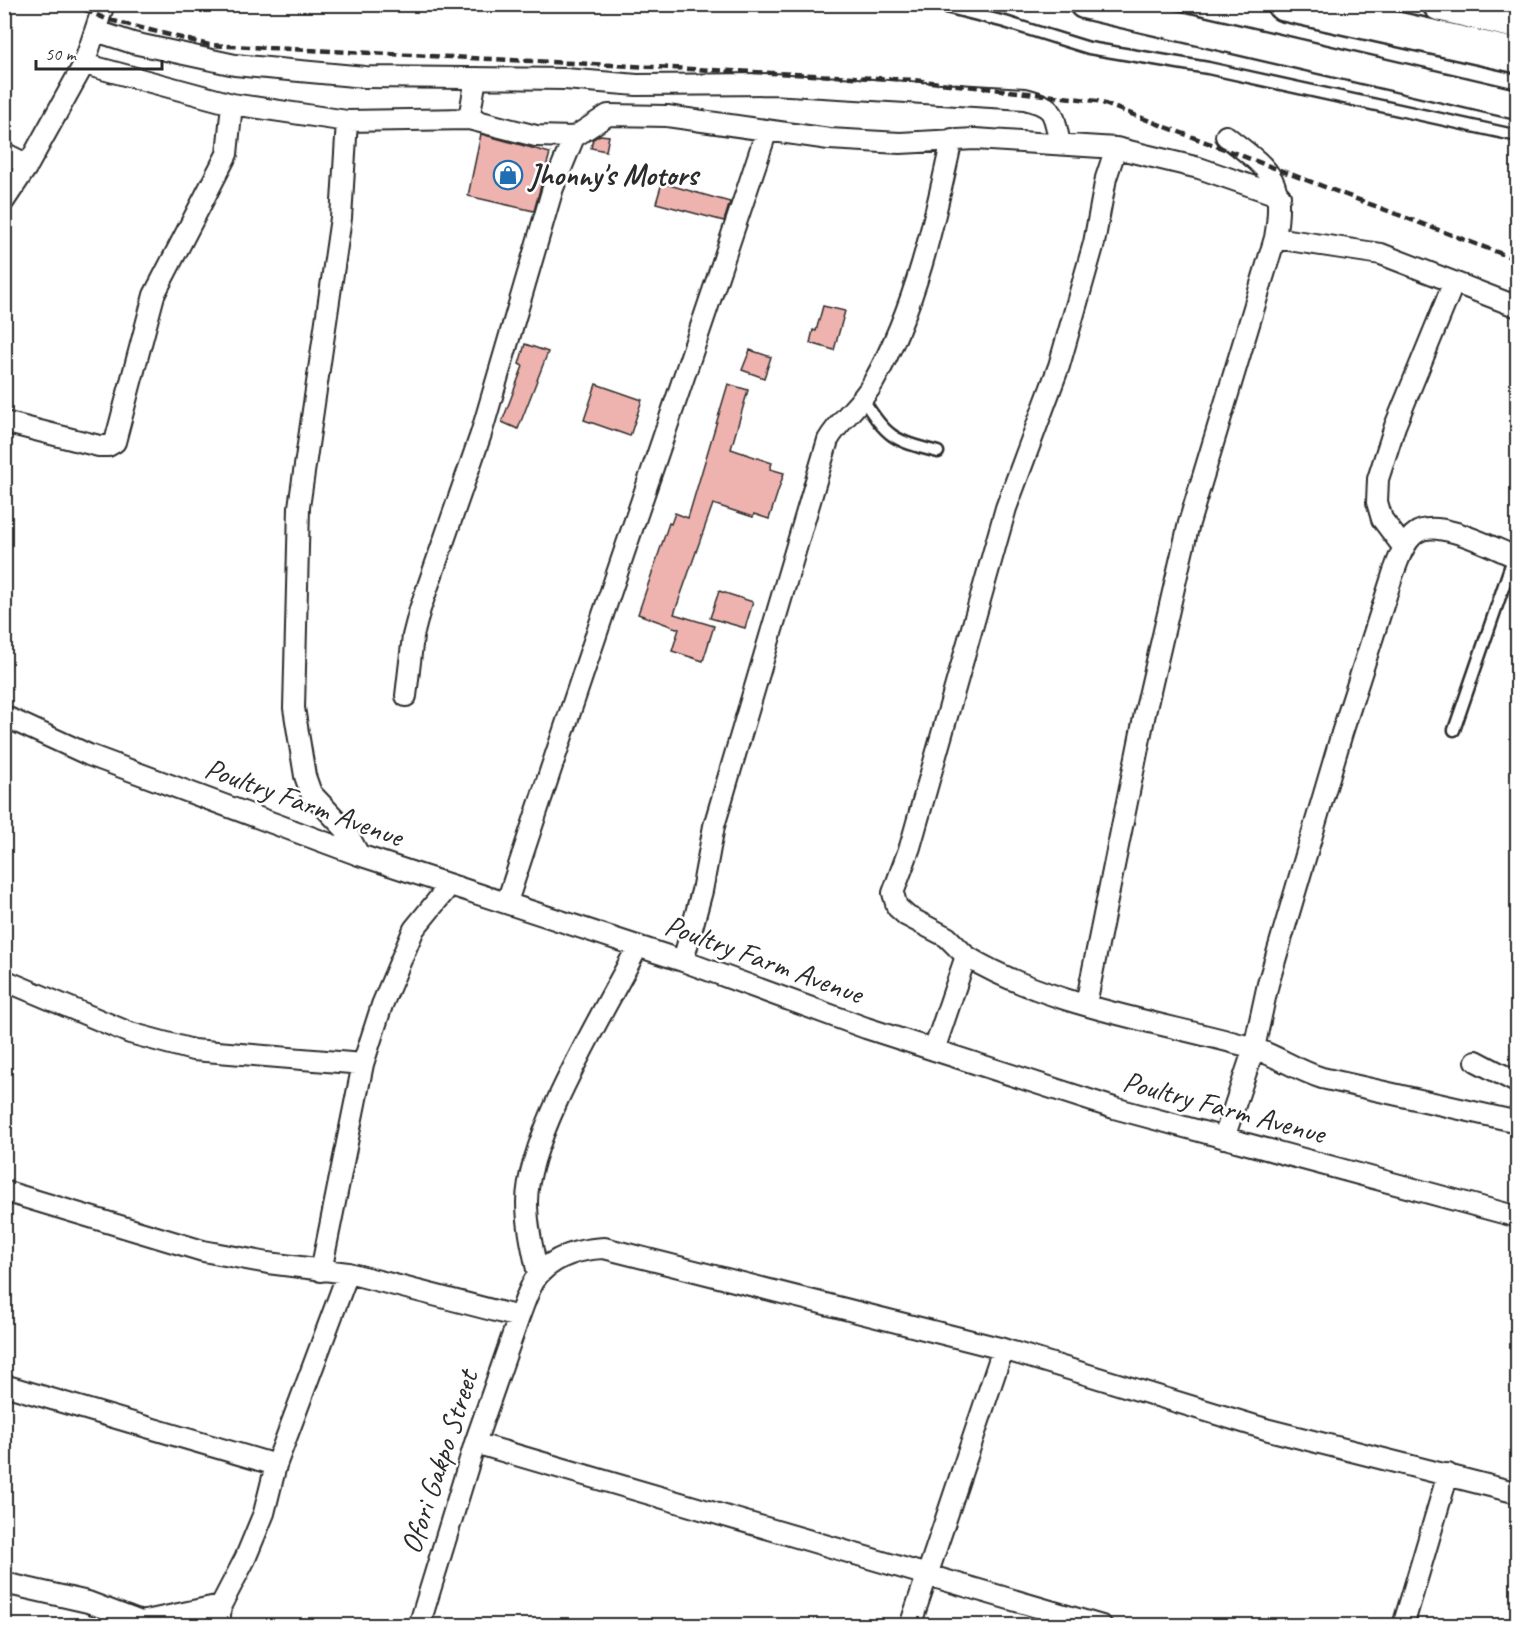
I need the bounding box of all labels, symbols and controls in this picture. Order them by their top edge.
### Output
scale bar [36,33,162,71]
text: 50 m [45,43,78,65]
place label: Jhonny's Motors [527,156,701,194]
shop icon: Jhonny's Motors [492,159,524,191]
street label: Poultry Farm Avenue [200,749,410,856]
street label: Poultry Farm Avenue [660,906,870,1013]
street label: Poultry Farm Avenue [1119,1062,1331,1153]
street label: Ofori Gakpo Street [392,1363,487,1558]

